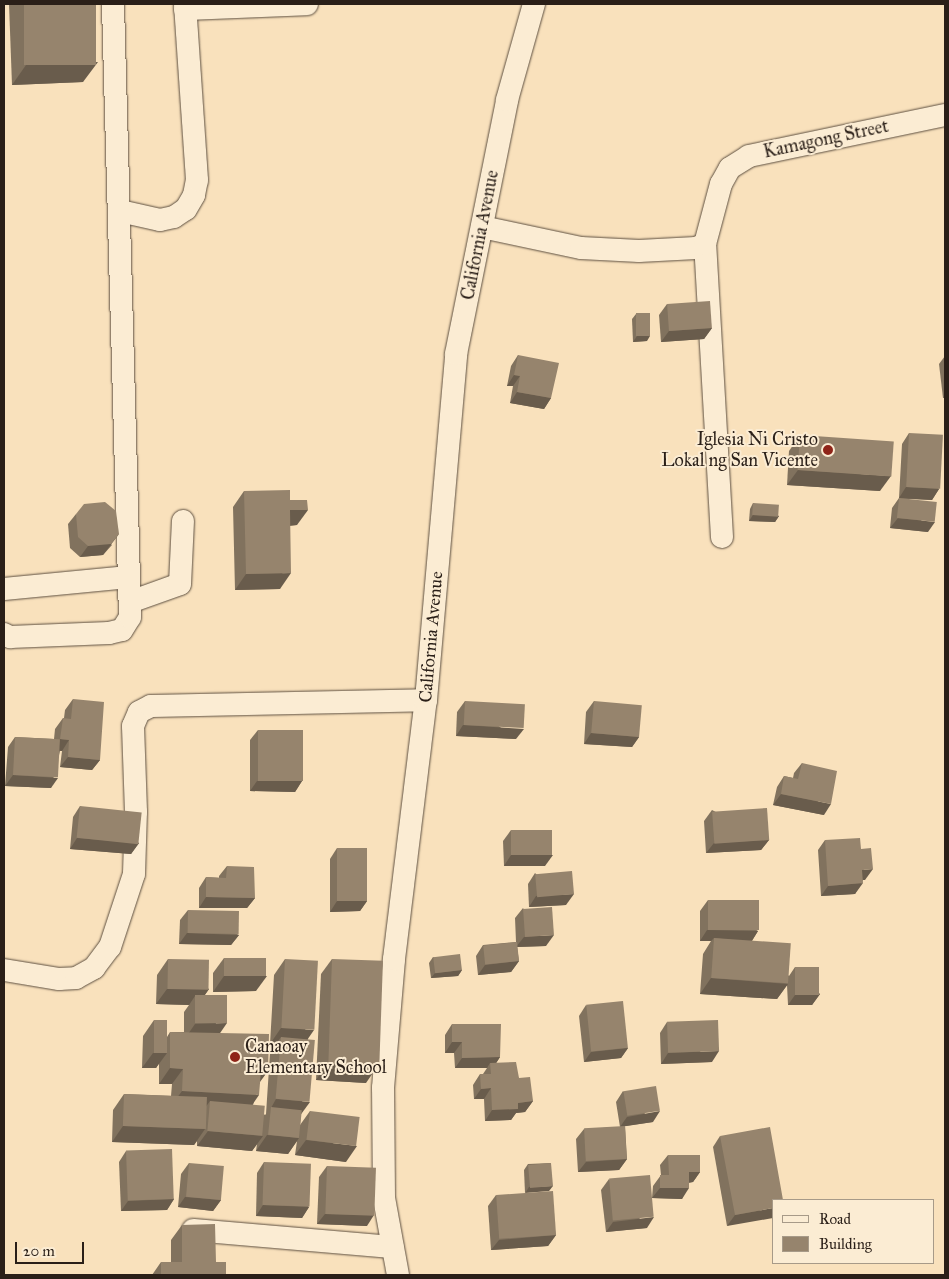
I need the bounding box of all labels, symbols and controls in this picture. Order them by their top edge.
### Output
street label: Kamagong Street [761,115,891,163]
street label: California Avenue [457,168,503,302]
place label: Iglesia Ni Cristo Lokal ng San Vicente [661,429,818,472]
marker: Iglesia Ni Cristo Lokal ng San Vicente [822,444,834,456]
street label: California Avenue [415,570,447,704]
place label: Canaoay Elementary School [245,1036,387,1078]
marker: Canaoay Elementary School [229,1051,241,1063]
legend [772,1199,934,1264]
text: Road [819,1210,851,1228]
scale bar [18,1232,86,1264]
text: Building [819,1235,872,1253]
text: 20 m [23,1242,55,1260]

